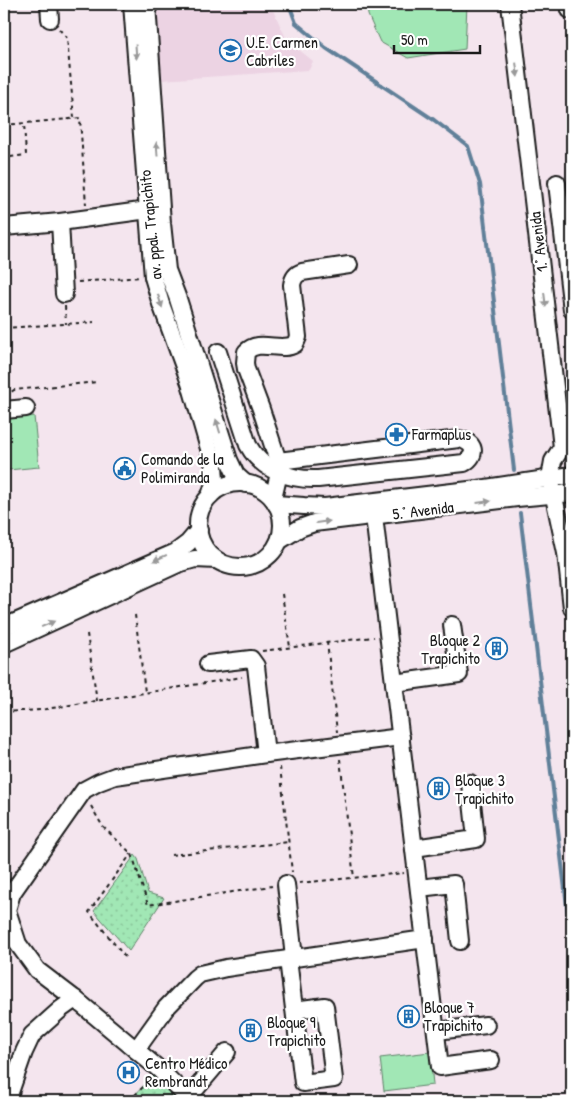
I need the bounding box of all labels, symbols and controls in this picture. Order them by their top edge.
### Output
scale bar [394,22,480,54]
text: 50 m [401,29,428,50]
place label: U.E. Carmen Cabriles [246,31,318,71]
school or university icon: U.E. Carmen Cabriles [218,39,242,63]
one-way arrow [132,45,140,61]
one-way arrow [513,62,521,78]
one-way arrow [153,141,161,157]
street label: av. ppal. Trapichito [133,169,167,281]
street label: 1.° Avenida [523,211,553,273]
one-way arrow [157,293,165,308]
one-way arrow [541,293,549,309]
one-way arrow [214,418,222,433]
pharmacy icon: Farmaplus [384,422,408,446]
place label: Farmaplus [411,423,471,445]
place label: Comando de la Polimiranda [141,448,224,488]
public building icon: Comando de la Polimiranda [113,456,137,480]
street label: 5.° Avenida [391,495,455,525]
one-way arrow [476,498,492,506]
one-way arrow [315,518,331,526]
one-way arrow [153,555,167,563]
one-way arrow [41,619,55,627]
place label: Bloque 2 Trapichito [421,629,481,669]
building icon: Bloque 2 Trapichito [484,637,508,661]
place label: Bloque 3 Trapichito [455,769,514,809]
building icon: Bloque 3 Trapichito [427,777,451,801]
place label: Bloque 7 Trapichito [424,996,483,1036]
building icon: Bloque 7 Trapichito [396,1004,420,1028]
place label: Bloque 9 Trapichito [267,1011,326,1051]
building icon: Bloque 9 Trapichito [239,1019,263,1043]
place label: Centro Médico Rembrandt [145,1052,228,1092]
hospital icon: Centro Médico Rembrandt [117,1060,141,1084]

